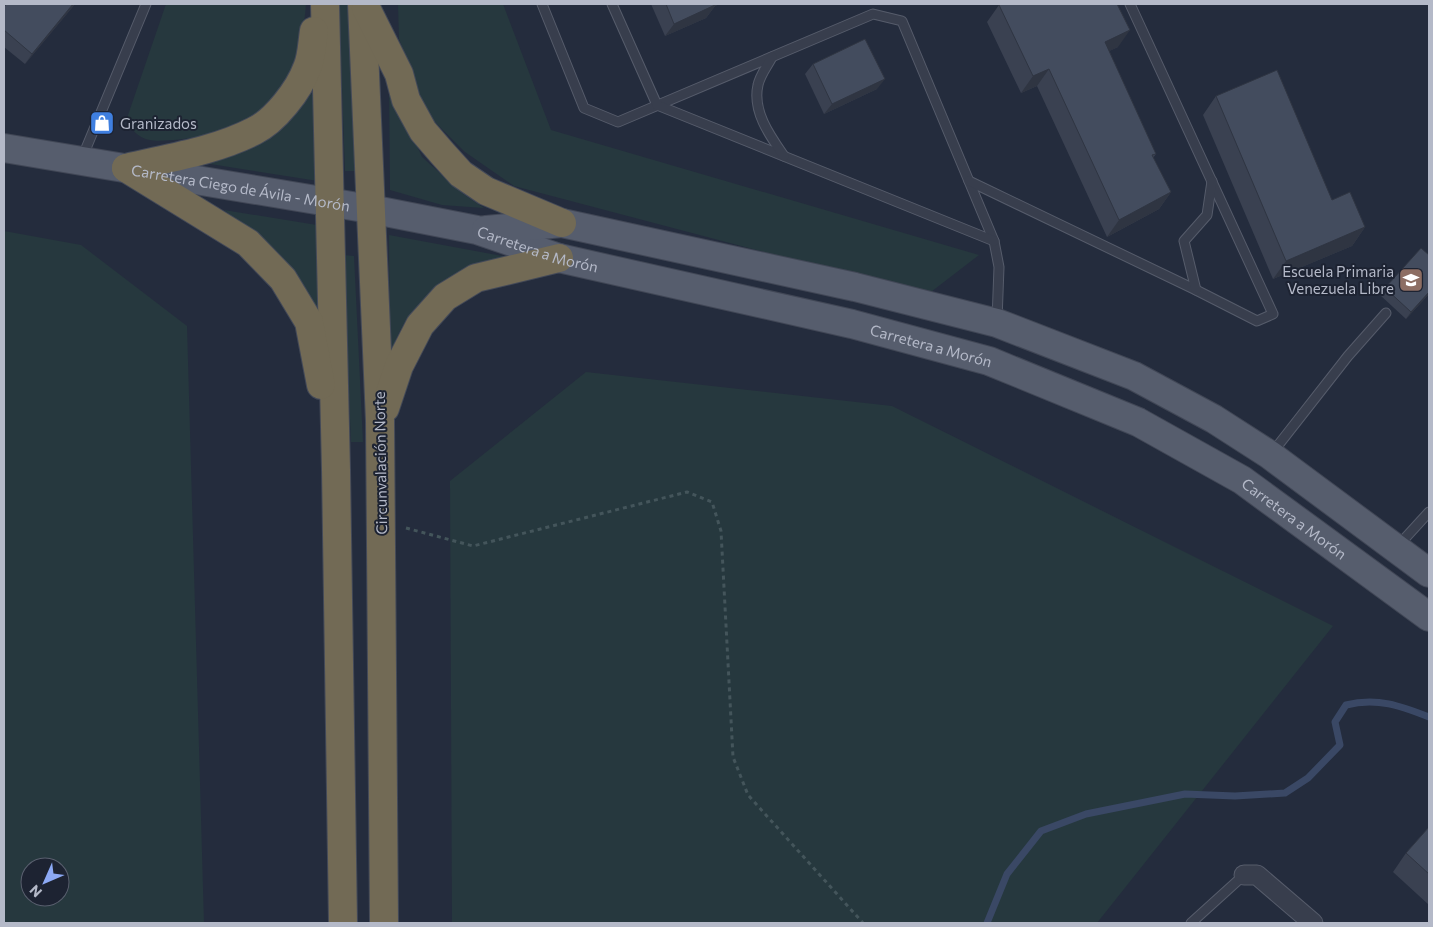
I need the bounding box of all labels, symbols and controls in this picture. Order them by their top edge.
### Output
shop icon: Granizados [89,110,115,136]
place label: Granizados [120,114,197,132]
street label: Carretera Ciego de Ávila - Morón [130,160,351,215]
street label: Carretera a Morón [475,222,600,276]
place label: Escuela Primaria Venezuela Libre [1282,262,1394,297]
school or university icon: Escuela Primaria Venezuela Libre [1398,267,1424,293]
street label: Carretera a Morón [868,320,994,370]
street label: Circunvalación Norte [370,391,390,535]
street label: Carretera a Morón [1238,474,1350,563]
north arrow [20,857,70,907]
text: N [26,882,45,901]

